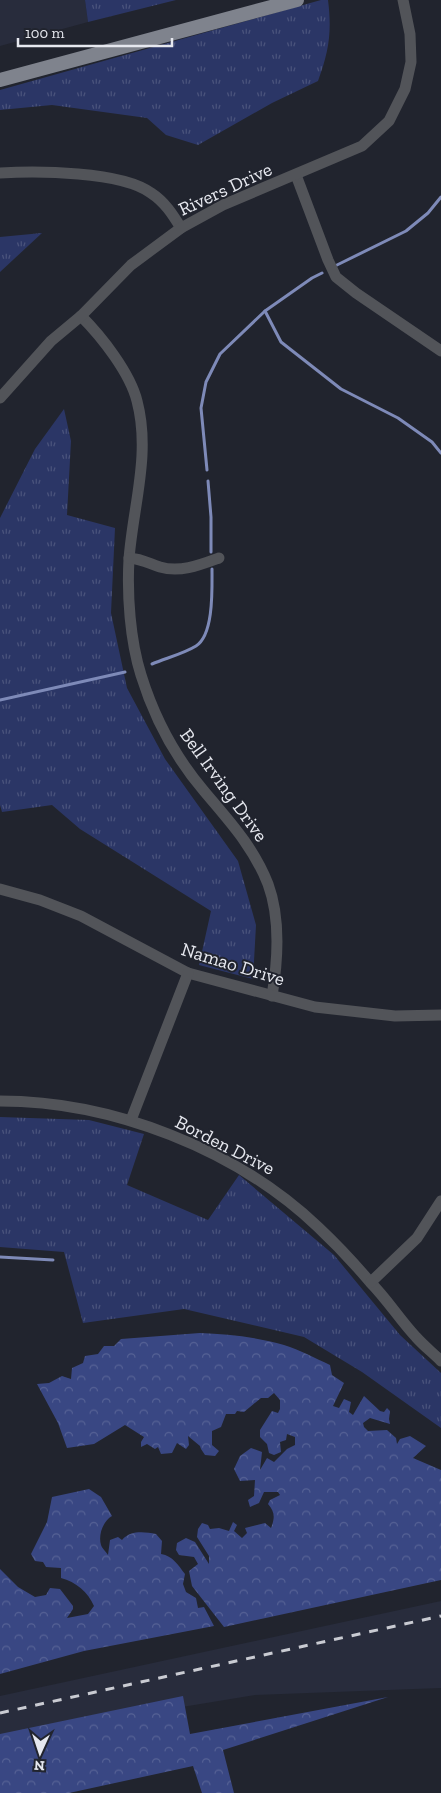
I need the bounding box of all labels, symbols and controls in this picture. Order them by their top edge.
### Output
scale bar [18,15,171,47]
text: 100 m [25,24,64,42]
street label: Rivers Drive [175,157,275,221]
street label: Bell Irving Drive [175,724,273,846]
street label: Namao Drive [178,937,288,991]
street label: Borden Drive [171,1110,279,1180]
north arrow [15,1728,65,1778]
text: N [33,1757,45,1774]

